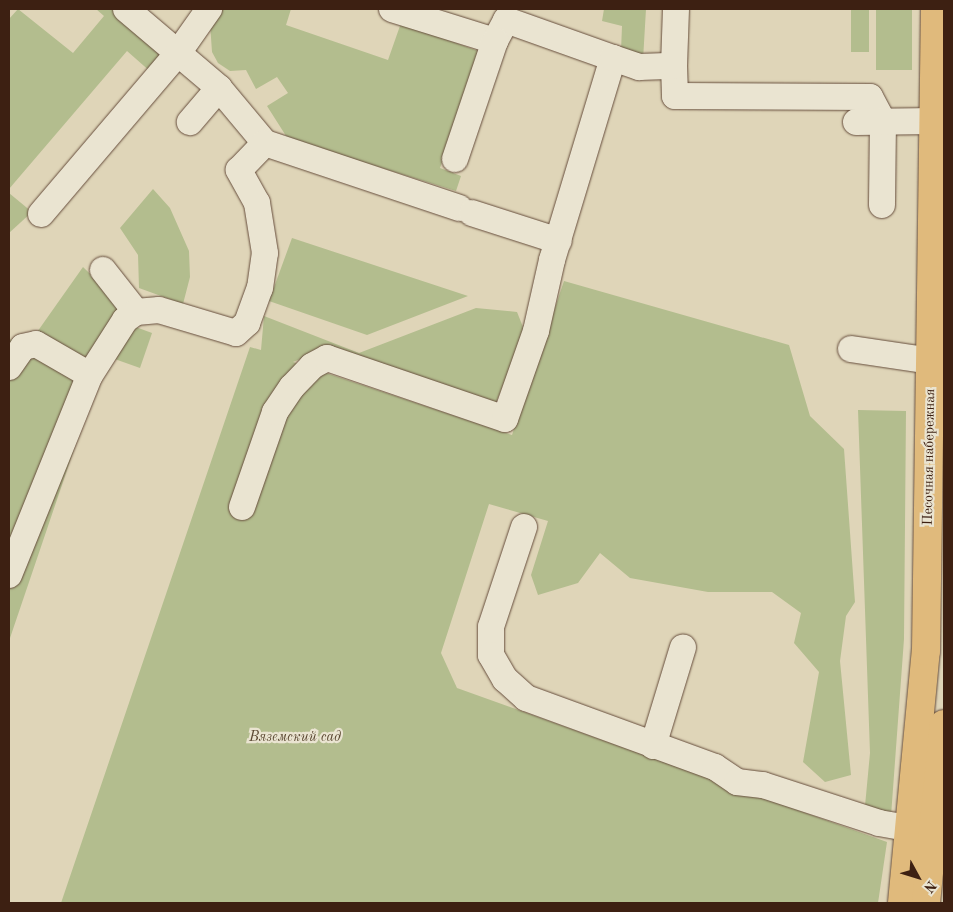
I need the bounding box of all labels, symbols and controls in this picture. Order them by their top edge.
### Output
street label: Песочная набережная [919,388,939,526]
park label: Вяземский сад [249,729,341,745]
north arrow [893,852,943,902]
text: N [921,878,938,895]

